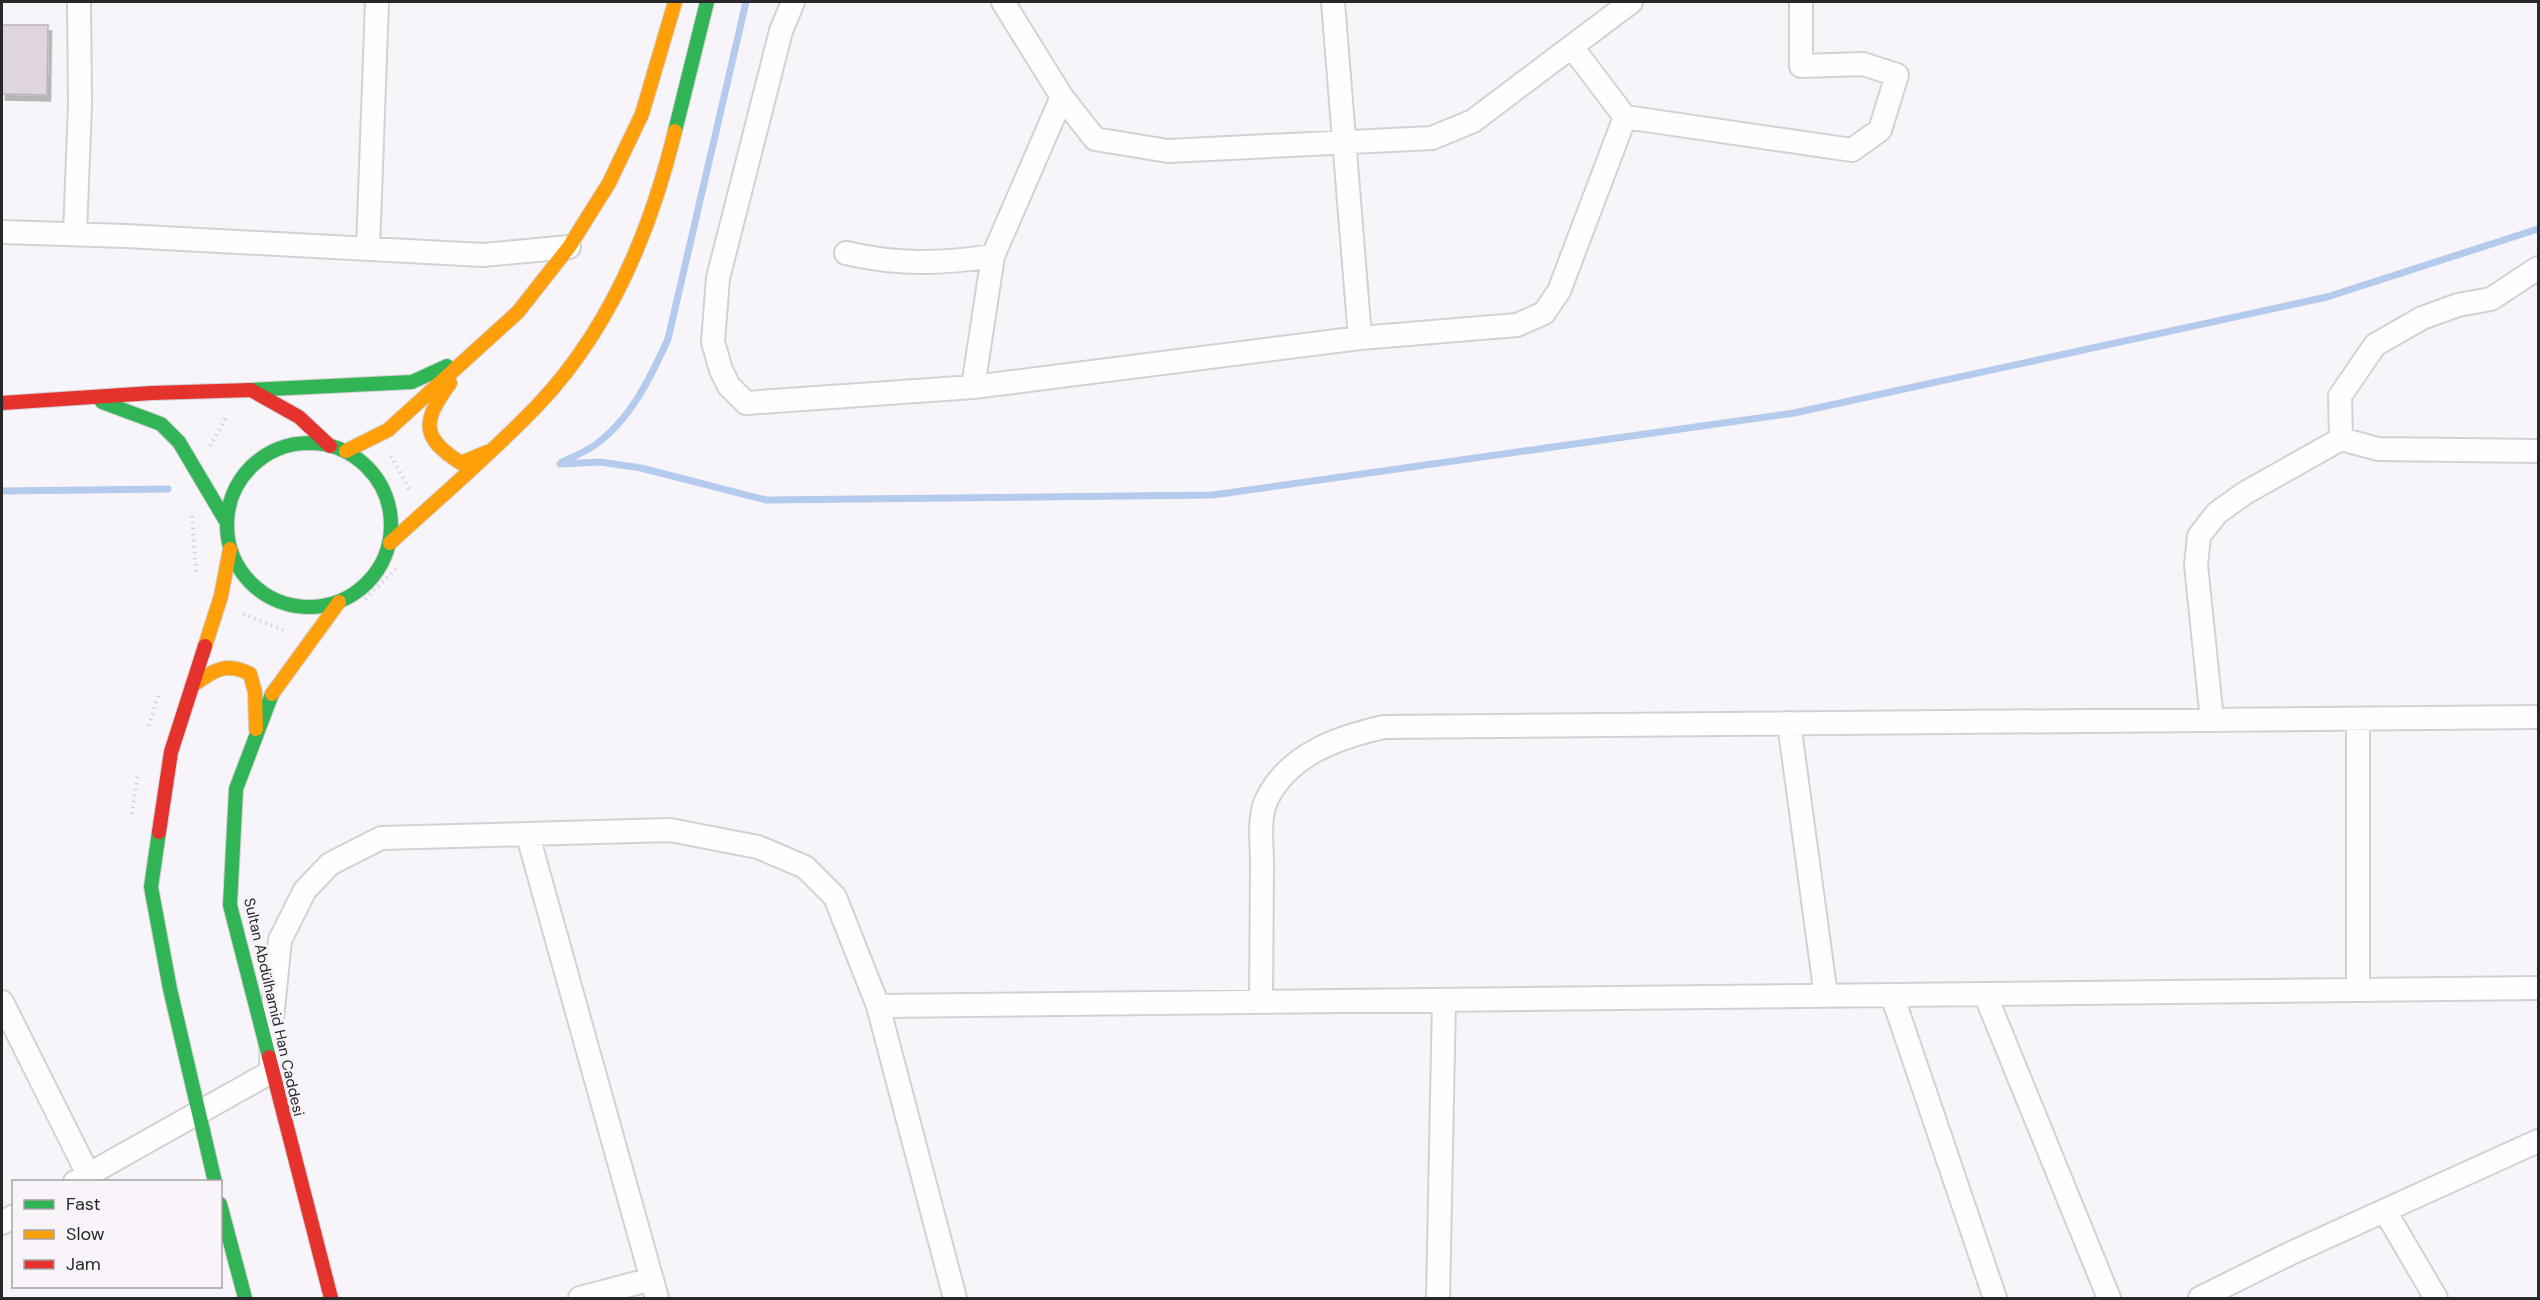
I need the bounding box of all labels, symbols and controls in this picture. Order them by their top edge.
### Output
street label: Sultan Abdülhamid Han Caddesi [239,896,309,1118]
legend [12,1180,222,1288]
text: Fast [66,1192,101,1216]
text: Slow [66,1222,105,1246]
text: Jam [66,1252,101,1276]

